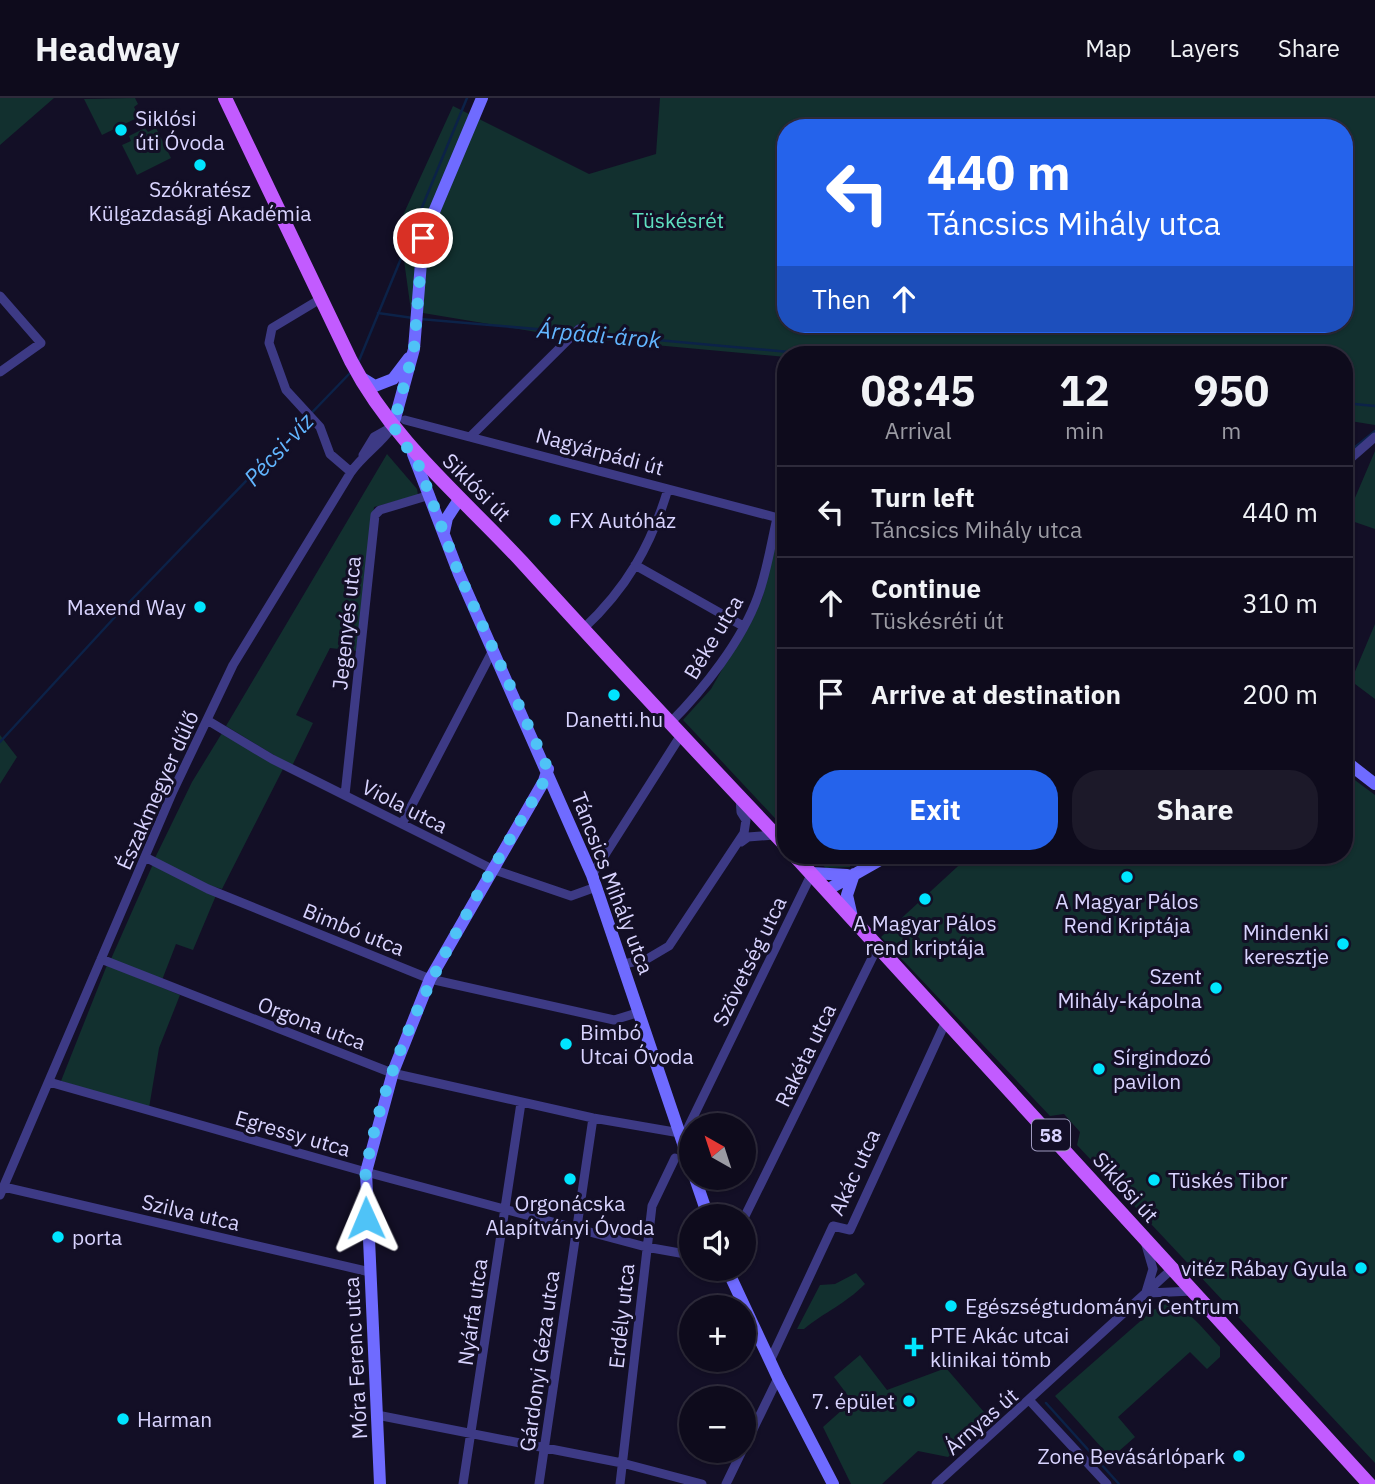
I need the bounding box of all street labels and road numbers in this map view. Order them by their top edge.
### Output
street label: Nagyárpádi út [533,420,667,482]
street label: Siklósi út [437,447,517,527]
street label: Jegenyés utca [325,555,367,691]
street label: Béke utca [677,590,749,684]
street label: Északmegyer dűlő [109,706,205,874]
street label: Viola utca [357,772,453,840]
street label: Táncsics Mihály utca [565,788,661,978]
street label: Szövetség utca [705,891,793,1031]
street label: Bimbó utca [299,896,409,962]
street label: Orgona utca [254,990,370,1056]
street label: Rakéta utca [768,999,842,1111]
street label: Egressy utca [232,1103,354,1163]
road number: 58 [1032,1119,1070,1150]
street label: Akác utca [822,1124,886,1220]
street label: Siklósi út [1087,1146,1165,1228]
street label: Szilva utca [139,1187,243,1237]
street label: Nyárfa utca [451,1257,493,1367]
street label: Erdély utca [602,1262,640,1370]
street label: Gárdonyi Géza utca [512,1269,566,1453]
street label: Móra Ferenc utca [337,1276,373,1440]
street label: Árnyas út [938,1381,1024,1461]

